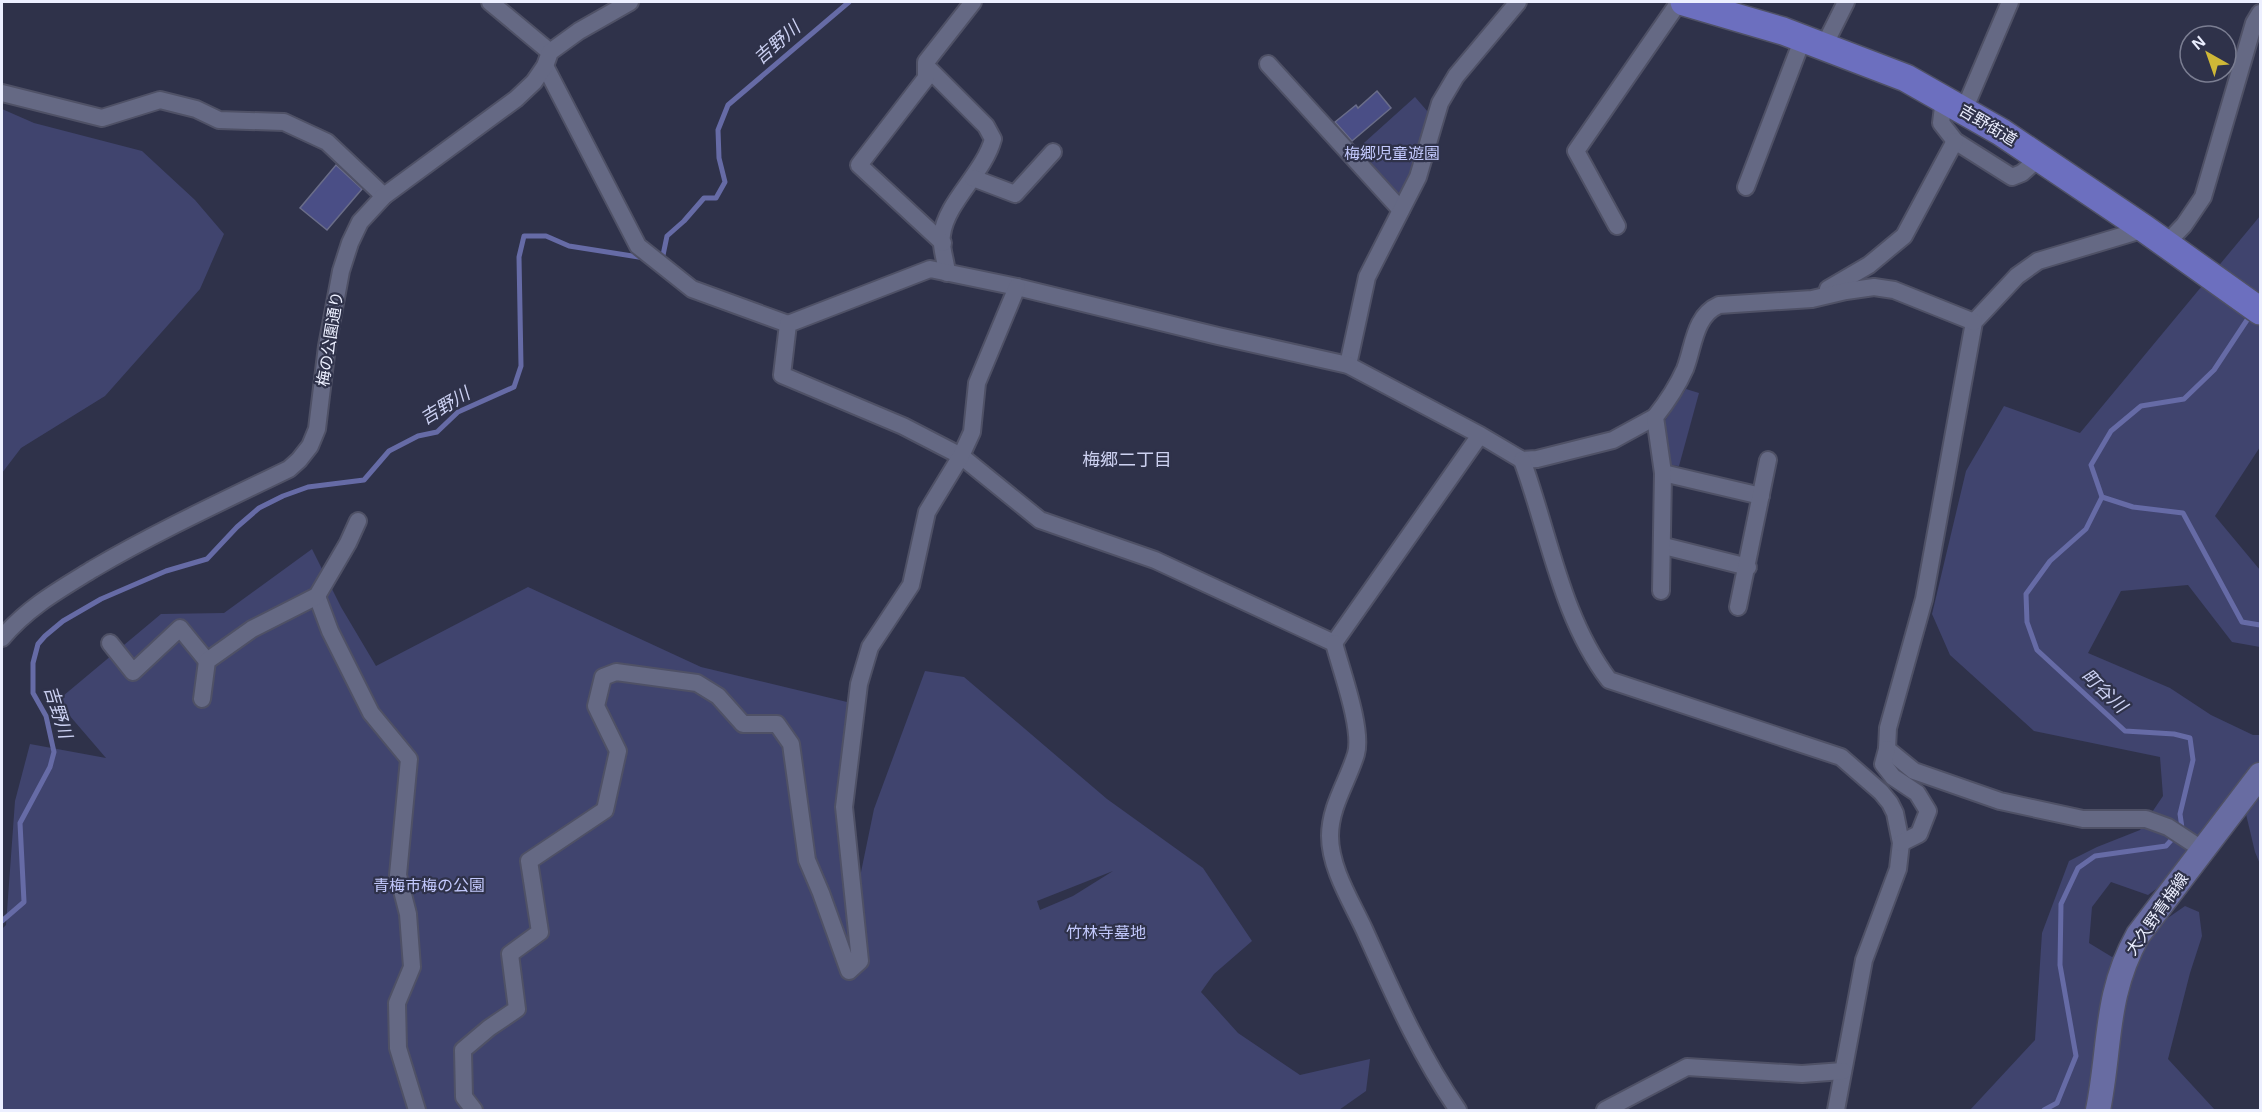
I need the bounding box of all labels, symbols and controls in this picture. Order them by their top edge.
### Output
water label: 吉野川 [750,16,805,68]
north arrow [2178,24,2238,84]
text: N [2189,33,2209,53]
street label: 吉野街道 [1956,101,2020,149]
park label: 梅郷児童遊園 [1344,145,1440,162]
street label: 梅の公園通り [314,290,346,388]
water label: 吉野川 [417,382,475,428]
district label: 梅郷二丁目 [1082,450,1172,470]
water label: 町谷川 [2077,665,2132,718]
water label: 吉野川 [41,683,76,743]
street label: 大久野青梅線 [2123,870,2191,958]
park label: 青梅市梅の公園 [373,877,485,894]
park label: 竹林寺墓地 [1066,924,1146,941]

